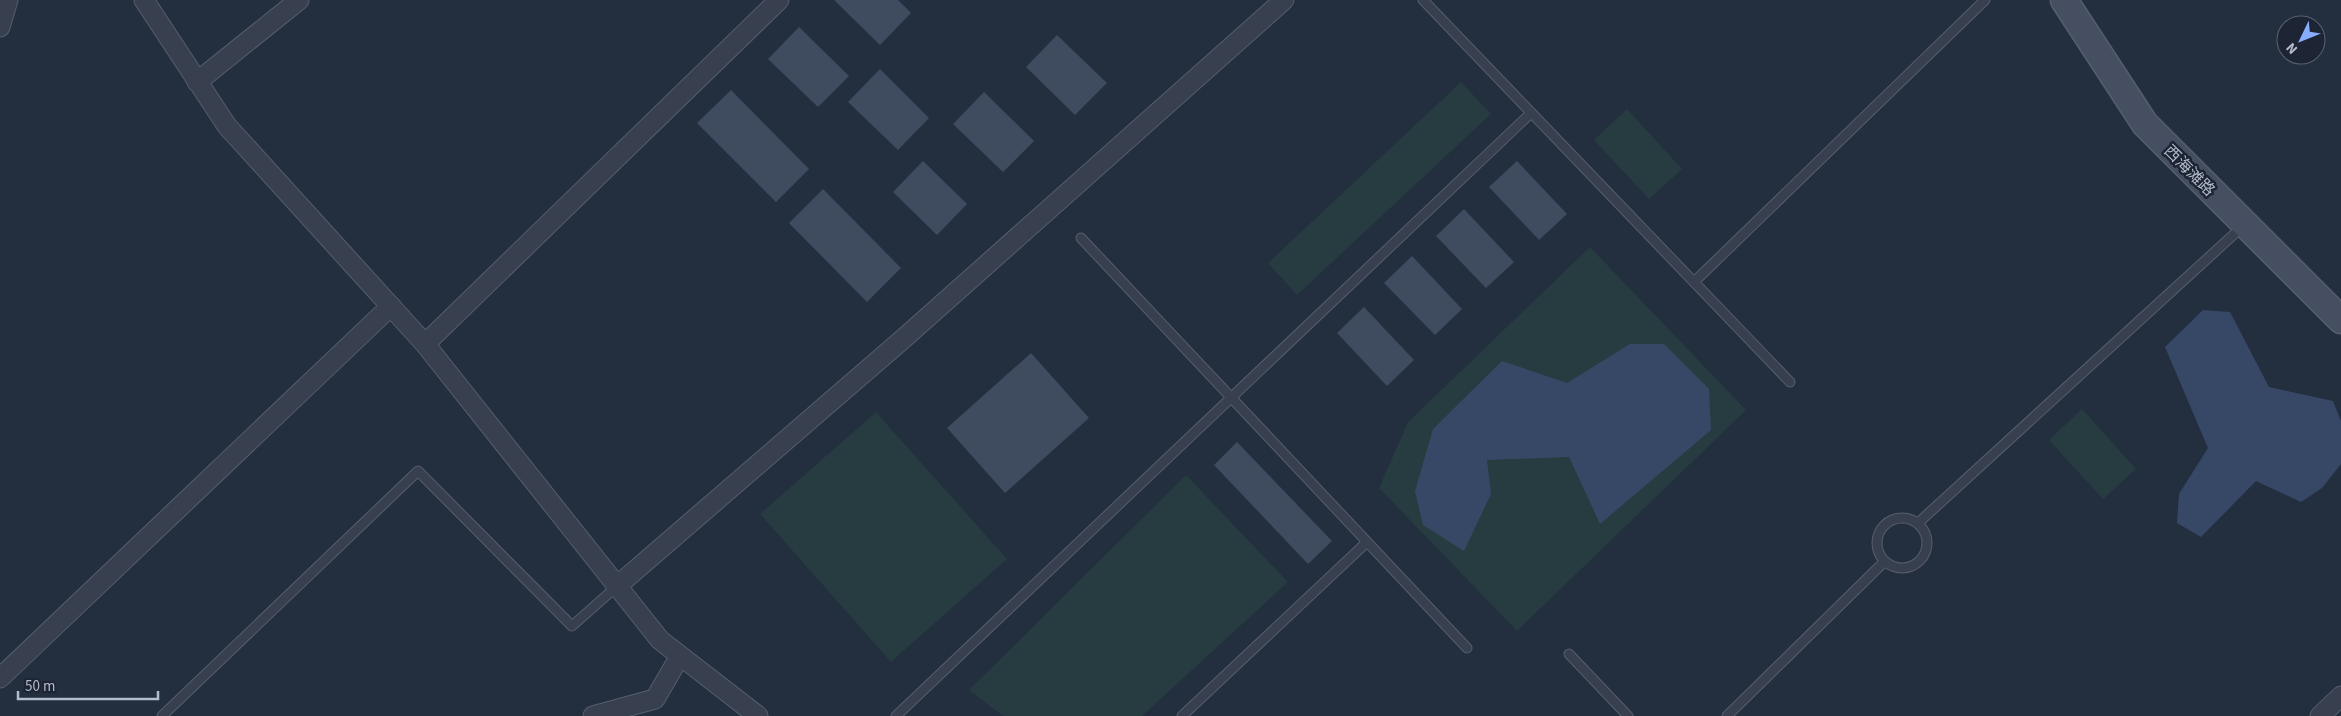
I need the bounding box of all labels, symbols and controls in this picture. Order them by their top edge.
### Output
north arrow [2276,15,2326,65]
text: N [2282,38,2303,58]
street label: 西海滩路 [2159,140,2220,201]
scale bar [18,668,158,700]
text: 50 m [25,676,55,697]

